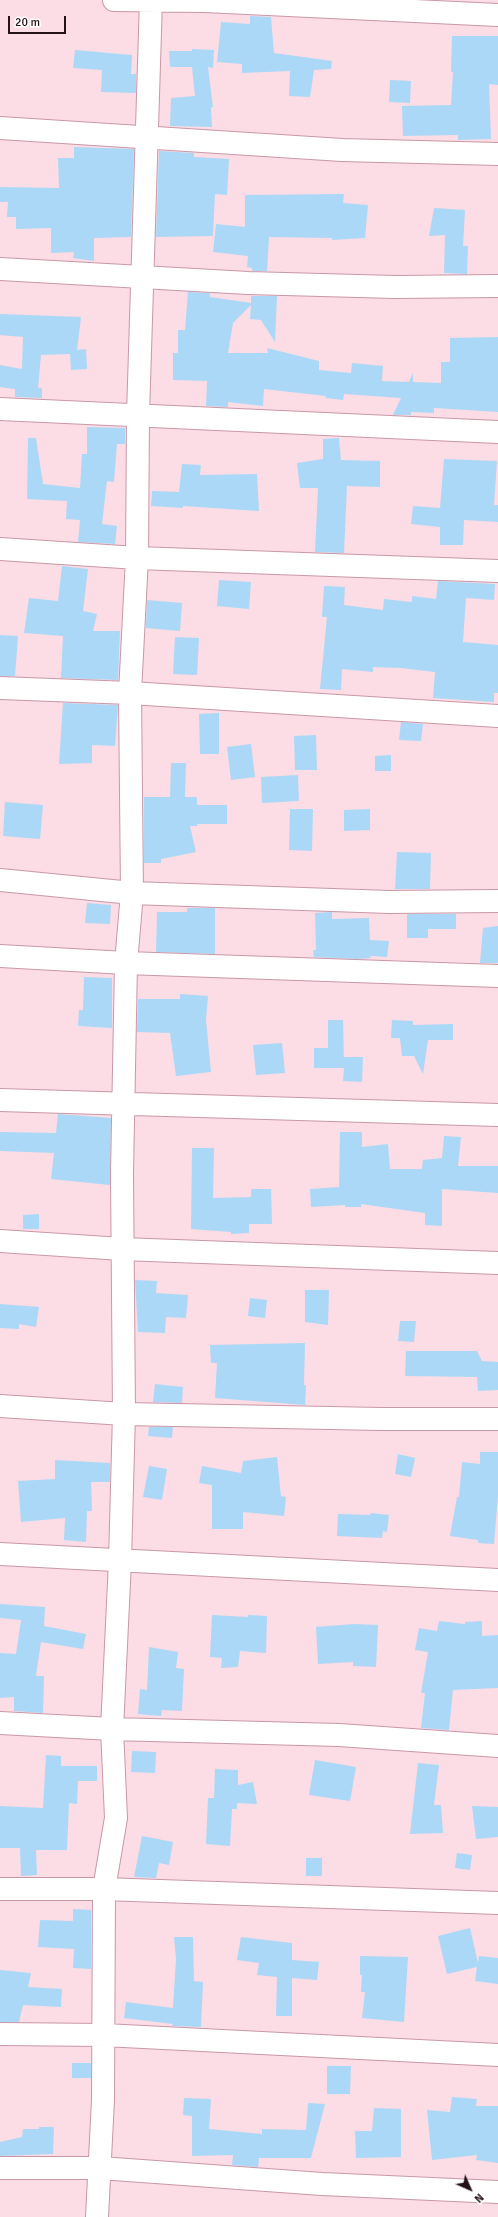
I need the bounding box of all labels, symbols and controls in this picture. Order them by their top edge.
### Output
scale bar [10,8,68,34]
text: 20 m [15,15,40,30]
north arrow [450,2169,490,2209]
text: N [472,2191,486,2205]

